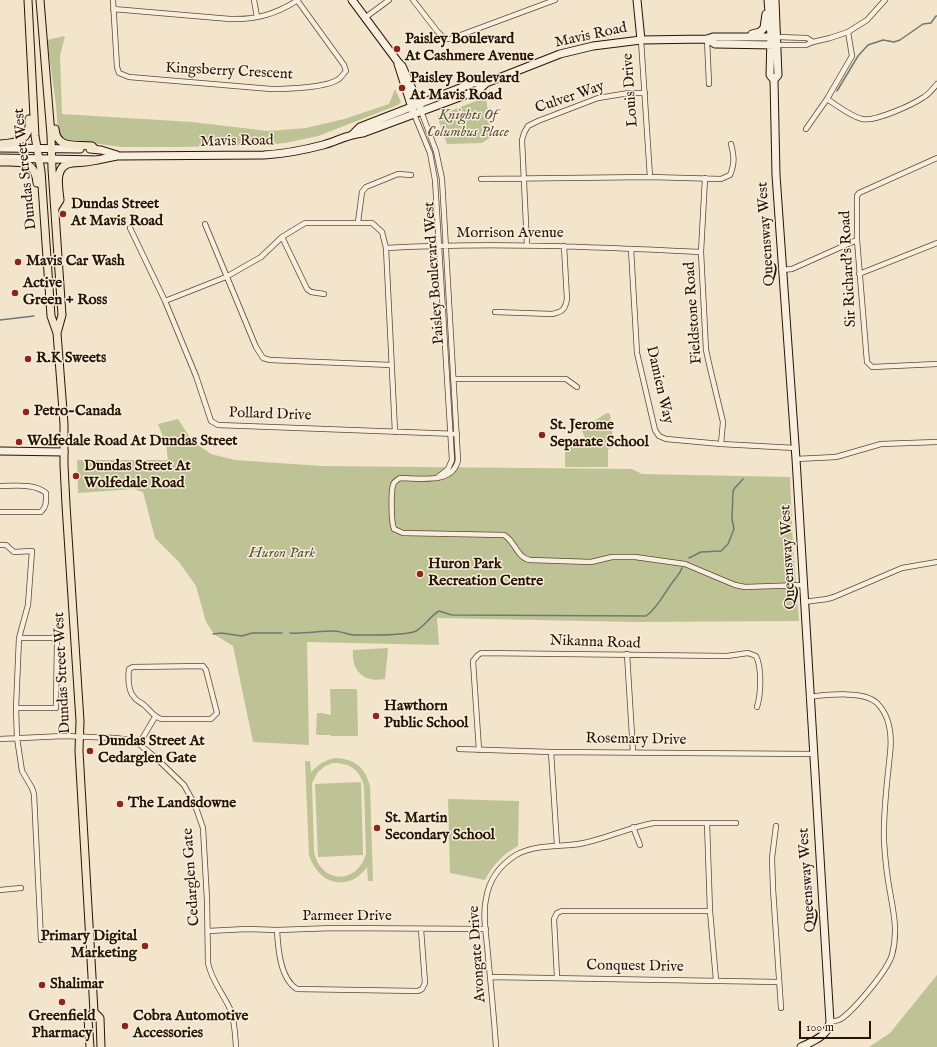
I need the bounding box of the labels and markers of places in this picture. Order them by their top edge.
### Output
place label: Paisley Boulevard At Cashmere Avenue [405,31,534,66]
marker: Paisley Boulevard At Cashmere Avenue [392,44,402,54]
place label: Paisley Boulevard At Mavis Road [410,70,519,105]
marker: Paisley Boulevard At Mavis Road [397,83,407,93]
place label: Dundas Street At Mavis Road [71,196,163,231]
marker: Dundas Street At Mavis Road [58,209,68,219]
place label: Mavis Car Wash [26,253,125,271]
marker: Mavis Car Wash [13,257,23,267]
place label: Active Green + Ross [23,275,107,310]
marker: Active Green + Ross [10,288,20,298]
place label: R.K Sweets [36,350,106,368]
marker: R.K Sweets [23,354,33,364]
place label: Petro-Canada [34,403,121,421]
marker: Petro-Canada [21,407,31,417]
place label: St. Jerome Separate School [550,417,649,452]
marker: St. Jerome Separate School [537,430,547,440]
place label: Wolfedale Road At Dundas Street [27,433,237,451]
marker: Wolfedale Road At Dundas Street [14,437,24,447]
place label: Dundas Street At Wolfedale Road [84,458,191,493]
marker: Dundas Street At Wolfedale Road [71,471,81,481]
place label: Huron Park Recreation Centre [428,556,543,591]
marker: Huron Park Recreation Centre [415,569,425,579]
place label: Hawthorn Public School [384,698,468,733]
marker: Hawthorn Public School [371,711,381,721]
place label: Dundas Street At Cedarglen Gate [98,733,205,768]
marker: Dundas Street At Cedarglen Gate [85,746,95,756]
place label: The Landsdowne [128,795,236,813]
marker: The Landsdowne [115,799,125,809]
place label: St. Martin Secondary School [385,810,495,845]
marker: St. Martin Secondary School [372,823,382,833]
place label: Primary Digital Marketing [41,928,137,963]
marker: Primary Digital Marketing [140,941,150,951]
place label: Shalimar [50,976,104,994]
marker: Shalimar [37,980,47,990]
marker: Greenfield Pharmacy [57,997,67,1007]
place label: Greenfield Pharmacy [29,1008,95,1043]
place label: Cobra Automotive Accessories [133,1008,248,1043]
marker: Cobra Automotive Accessories [120,1021,130,1031]

